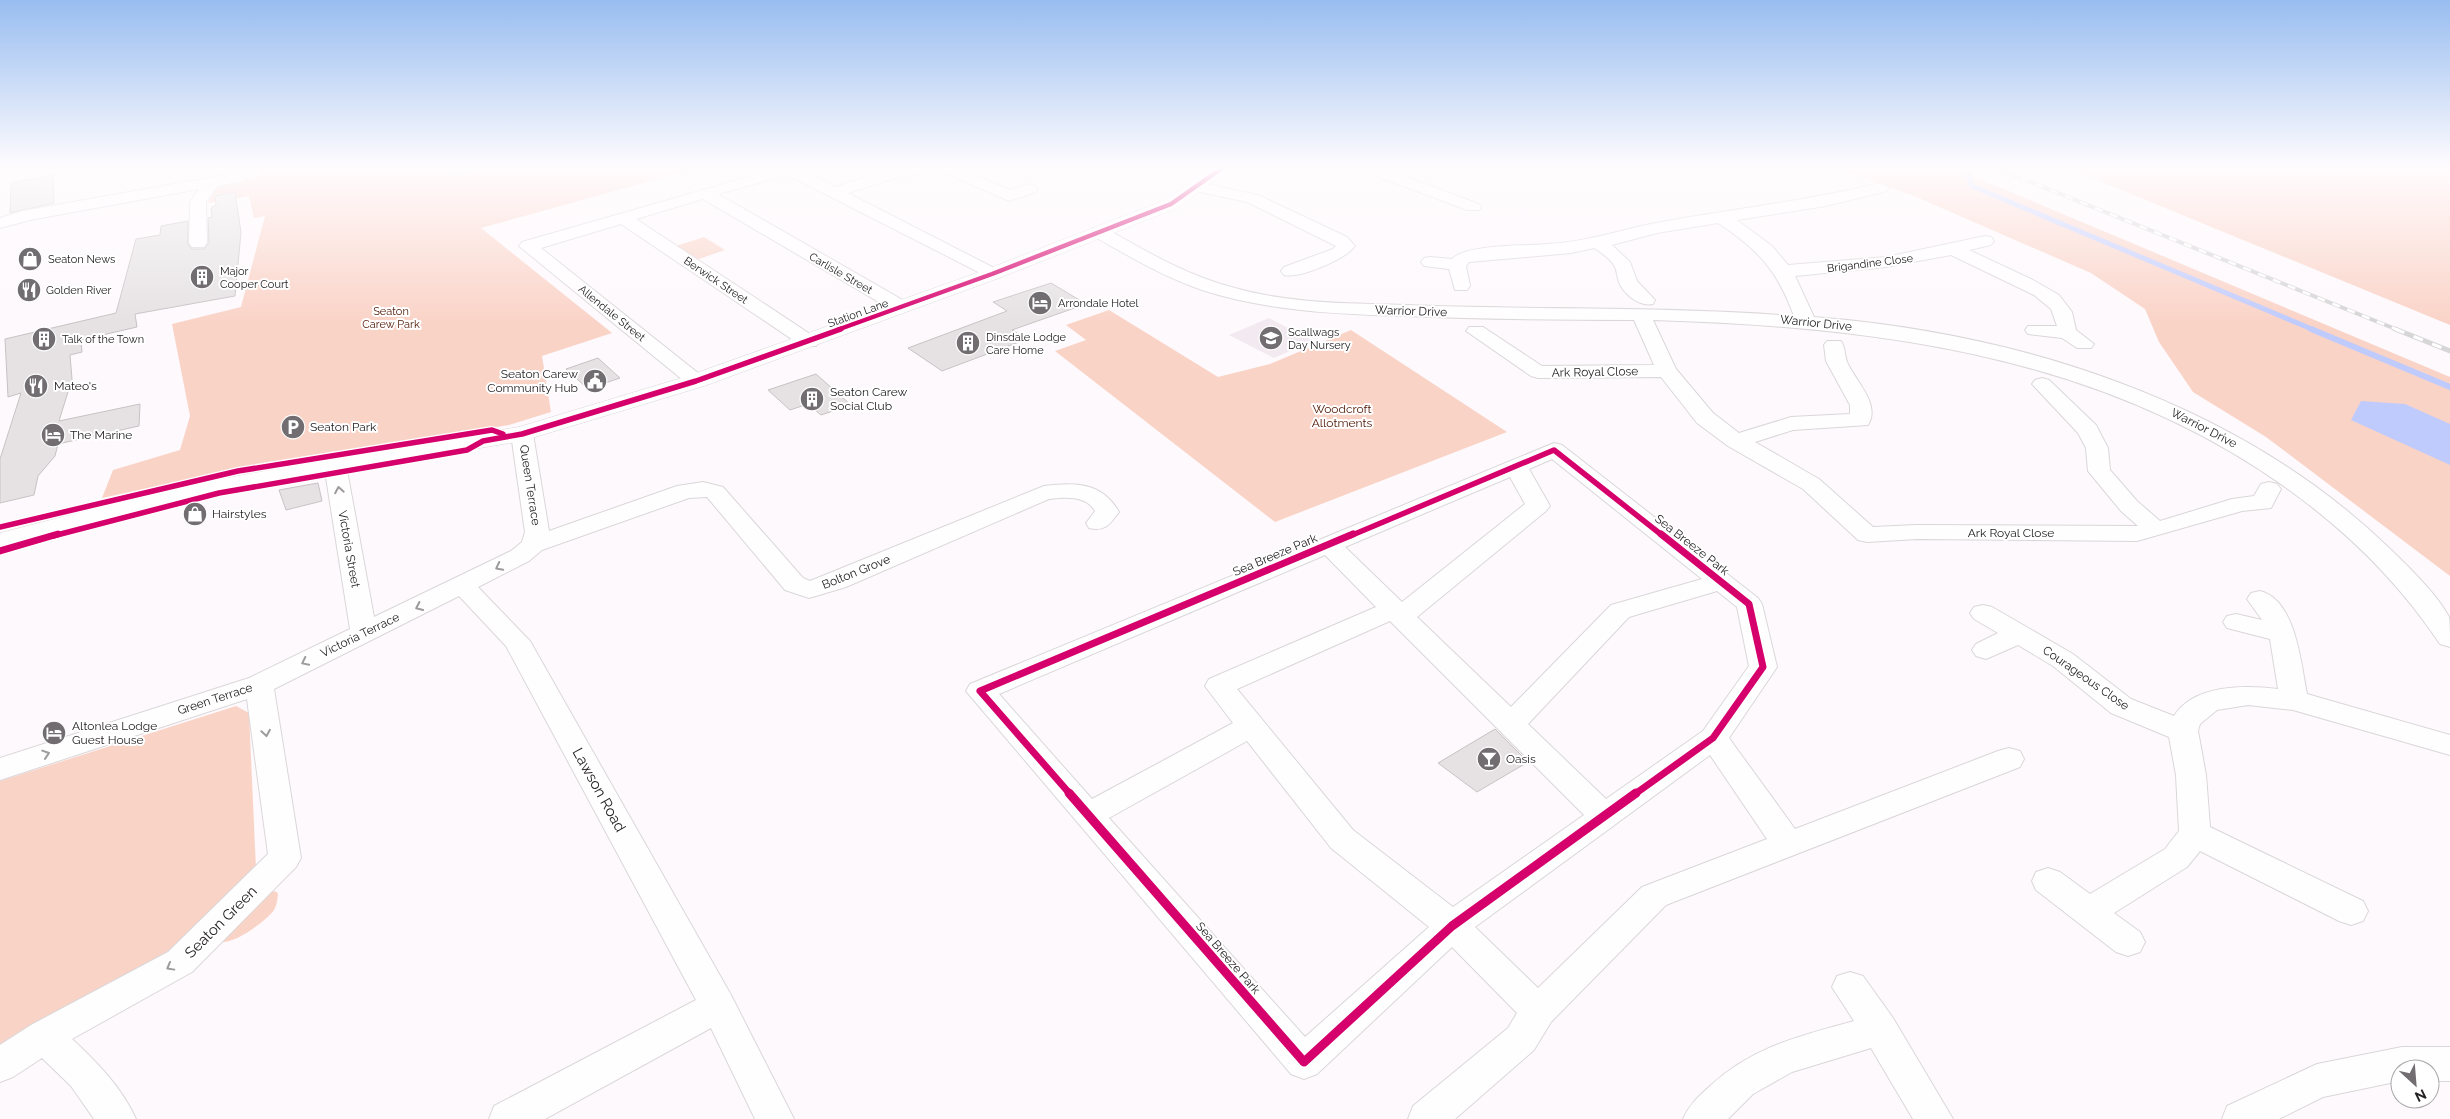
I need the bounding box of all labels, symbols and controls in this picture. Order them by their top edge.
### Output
shop icon: Seaton News [17,246,43,272]
street label: Carlisle Street [807,250,875,297]
street label: Brigandine Close [1826,252,1914,275]
place label: Seaton News [48,253,115,266]
street label: Berwick Street [681,254,750,307]
building icon: Major Cooper Court [189,264,215,290]
place label: Major Cooper Court [220,265,289,291]
restaurant icon: Golden River [16,277,42,303]
street label: Allendale Street [576,283,648,344]
place label: Golden River [46,284,112,297]
hotel icon: Arrondale Hotel [1027,290,1053,316]
street label: Station Lane [826,296,891,330]
place label: Arrondale Hotel [1058,297,1139,310]
street label: Warrior Drive [1375,303,1447,319]
park label: Seaton Carew Park [362,305,420,331]
street label: Warrior Drive [1779,312,1853,334]
school or university icon: Scallwags Day Nursery [1258,325,1284,351]
building icon: Talk of the Town [31,326,57,352]
place label: Scallwags Day Nursery [1288,326,1351,352]
building icon: Dinsdale Lodge Care Home [955,330,981,356]
place label: Dinsdale Lodge Care Home [986,331,1067,357]
place label: Talk of the Town [62,333,144,346]
street label: Ark Royal Close [1552,364,1638,380]
place label: Seaton Carew Community Hub [487,367,578,395]
public building icon: Seaton Carew Community Hub [582,368,608,394]
restaurant icon: Mateo's [23,373,49,399]
place label: Mateo's [54,379,97,393]
place label: Seaton Carew Social Club [830,385,908,413]
building icon: Seaton Carew Social Club [799,386,825,412]
park label: Woodcroft Allotments [1312,402,1372,430]
street label: Warrior Drive [2169,405,2239,451]
parking icon: Seaton Park [280,414,306,440]
place label: Seaton Park [310,420,377,434]
hotel icon: The Marine [40,422,66,448]
place label: The Marine [70,428,132,442]
street label: Queen Terrace [517,444,543,526]
one-way arrow [335,486,345,495]
shop icon: Hairstyles [182,501,208,527]
place label: Hairstyles [212,507,267,521]
street label: Victoria Street [335,509,363,589]
street label: Sea Breeze Park [1652,512,1732,579]
street label: Ark Royal Close [1968,526,2054,540]
street label: Sea Breeze Park [1231,531,1320,579]
street label: Bolton Grove [820,552,892,592]
one-way arrow [495,561,504,571]
one-way arrow [415,601,424,611]
street label: Victoria Terrace [318,610,402,660]
street label: Courageous Close [2040,643,2132,713]
one-way arrow [301,656,310,666]
street label: Green Terrace [176,680,254,718]
place label: Altonlea Lodge Guest House [72,719,157,747]
hotel icon: Altonlea Lodge Guest House [41,720,67,746]
one-way arrow [260,730,271,738]
street label: Lawson Road [568,745,630,835]
bar icon: Oasis [1476,746,1502,772]
one-way arrow [42,750,50,760]
place label: Oasis [1506,752,1536,766]
street label: Seaton Green [181,882,261,962]
street label: Sea Breeze Park [1193,919,1263,997]
one-way arrow [166,961,175,971]
north arrow [2390,1059,2440,1109]
text: N [2412,1086,2429,1105]

